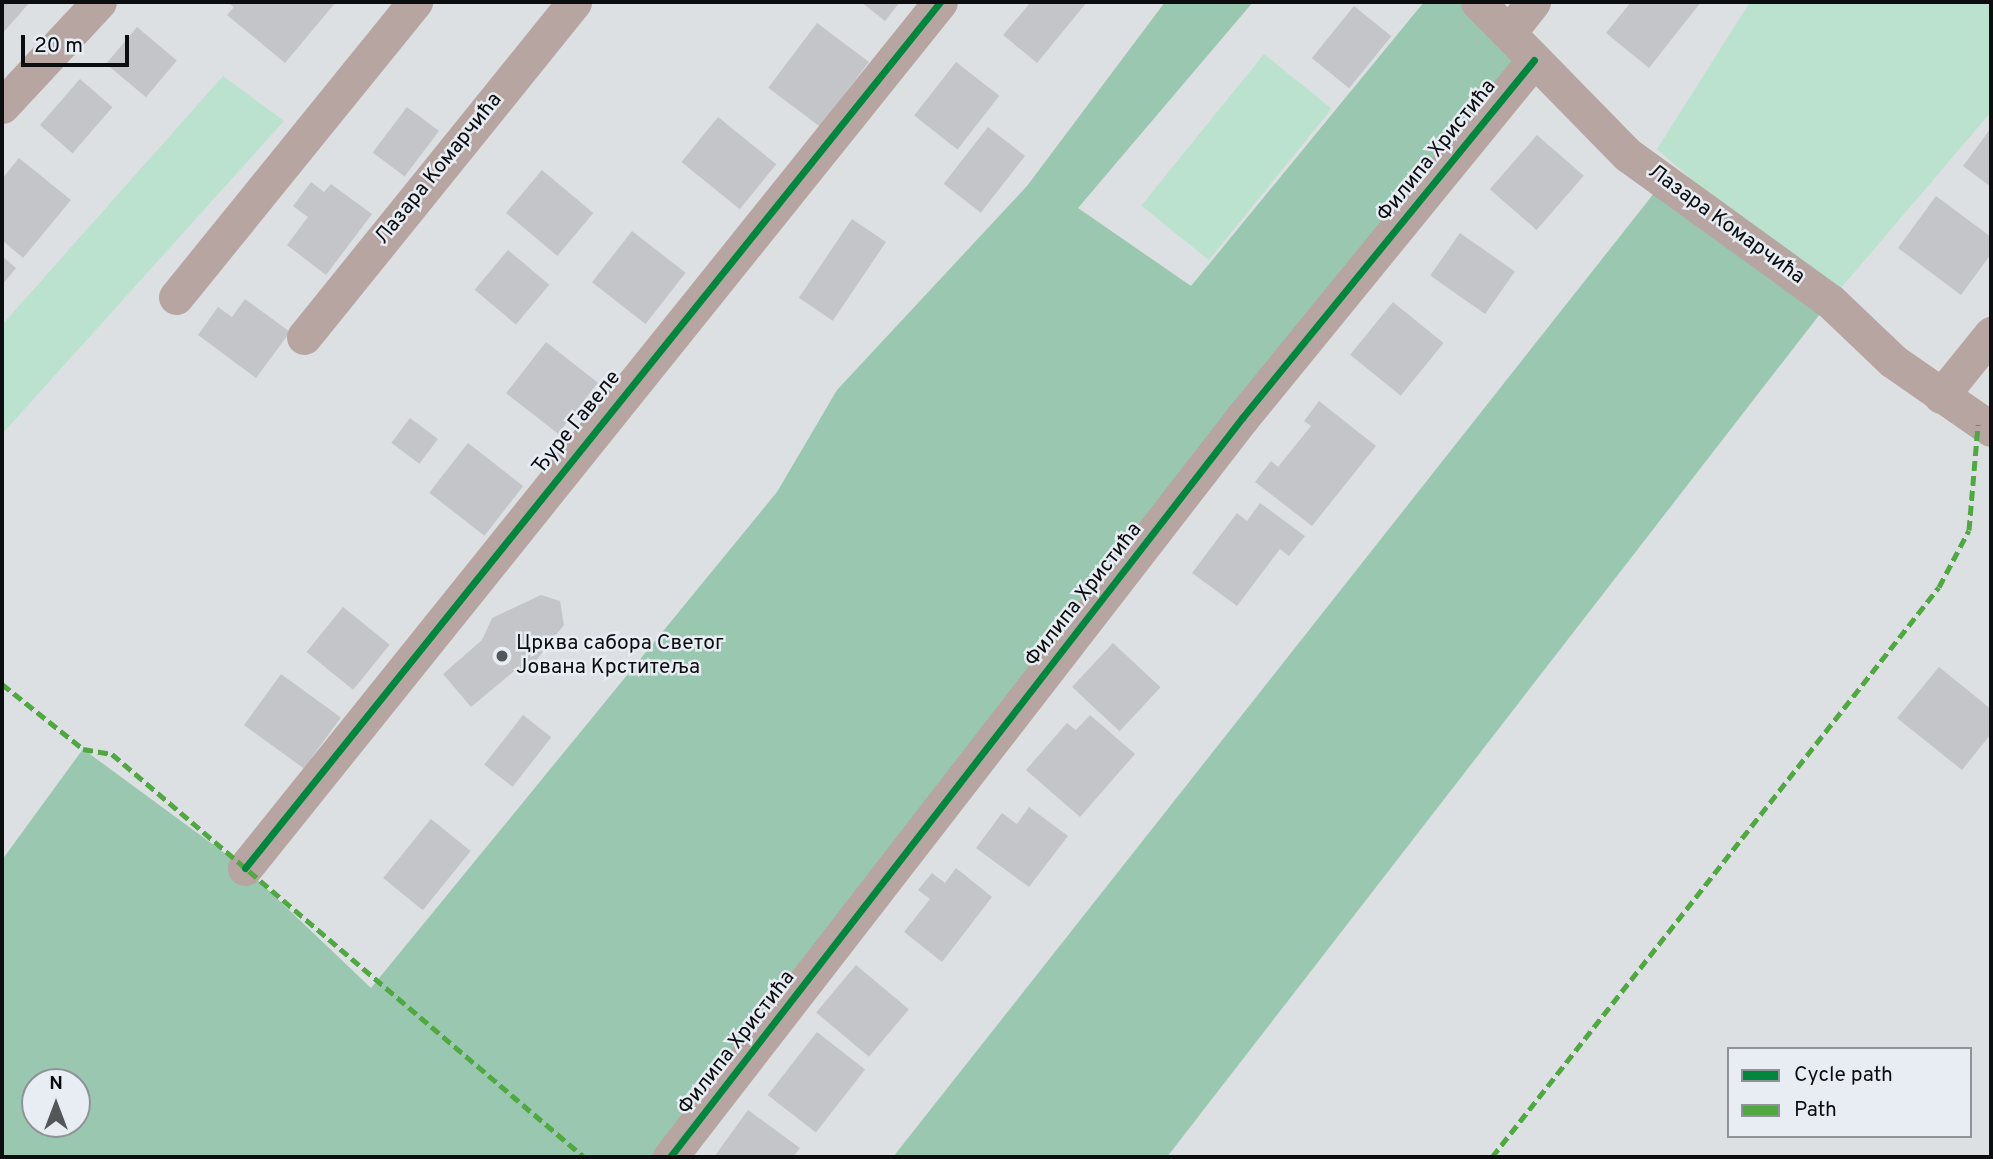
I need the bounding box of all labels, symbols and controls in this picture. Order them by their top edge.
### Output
scale bar [24,21,133,65]
text: 20 m [34,33,83,60]
street label: Филипа Христића [1372,75,1502,227]
street label: Лазара Комарчића [370,88,508,250]
street label: Лазара Комарчића [1643,160,1809,290]
street label: Ђуре Гавеле [527,366,627,480]
street label: Филипа Христића [1020,518,1148,672]
place label: Црква сабора Светог Јована Крститеља [516,631,724,681]
marker: Црква сабора Светог Јована Крститеља [494,648,510,664]
street label: Филипа Христића [673,966,801,1120]
legend [1727,1047,1972,1138]
text: Cycle path [1794,1062,1893,1089]
north arrow [21,1068,91,1138]
text: N [49,1072,63,1096]
text: Path [1794,1097,1837,1124]

